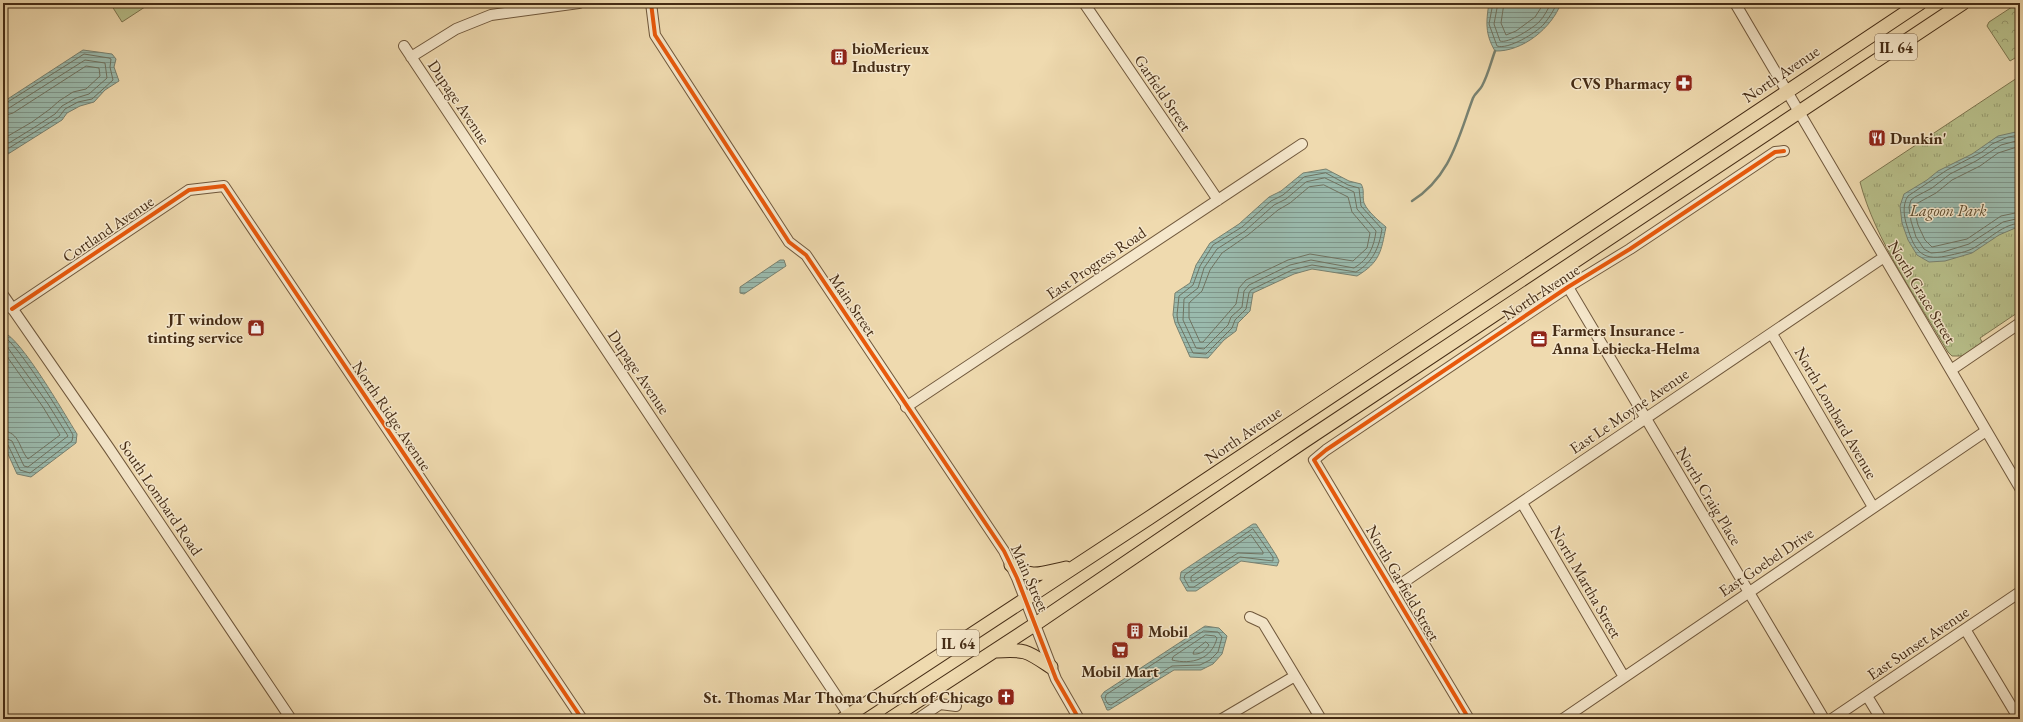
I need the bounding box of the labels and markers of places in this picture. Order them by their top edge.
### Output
place label: bioMerieux Industry [852,38,929,77]
building icon: bioMerieux Industry [829,47,849,67]
place label: CVS Pharmacy [1571,73,1671,94]
pharmacy icon: CVS Pharmacy [1674,73,1694,93]
restaurant icon: Dunkin' [1867,128,1887,148]
place label: Dunkin' [1890,128,1946,149]
place label: JT window tinting service [147,309,243,348]
shop icon: JT window tinting service [246,318,266,338]
place label: Farmers Insurance - Anna Lebiecka-Helma [1551,320,1701,359]
office icon: Farmers Insurance - Anna Lebiecka-Helma [1529,329,1549,349]
building icon: Mobil [1125,621,1145,641]
place label: Mobil [1148,621,1188,642]
supermarket icon: Mobil Mart [1110,640,1130,660]
place label: Mobil Mart [1081,661,1159,682]
place label: St. Thomas Mar Thoma Church of Chicago [704,687,993,708]
church icon: St. Thomas Mar Thoma Church of Chicago [996,687,1016,707]

